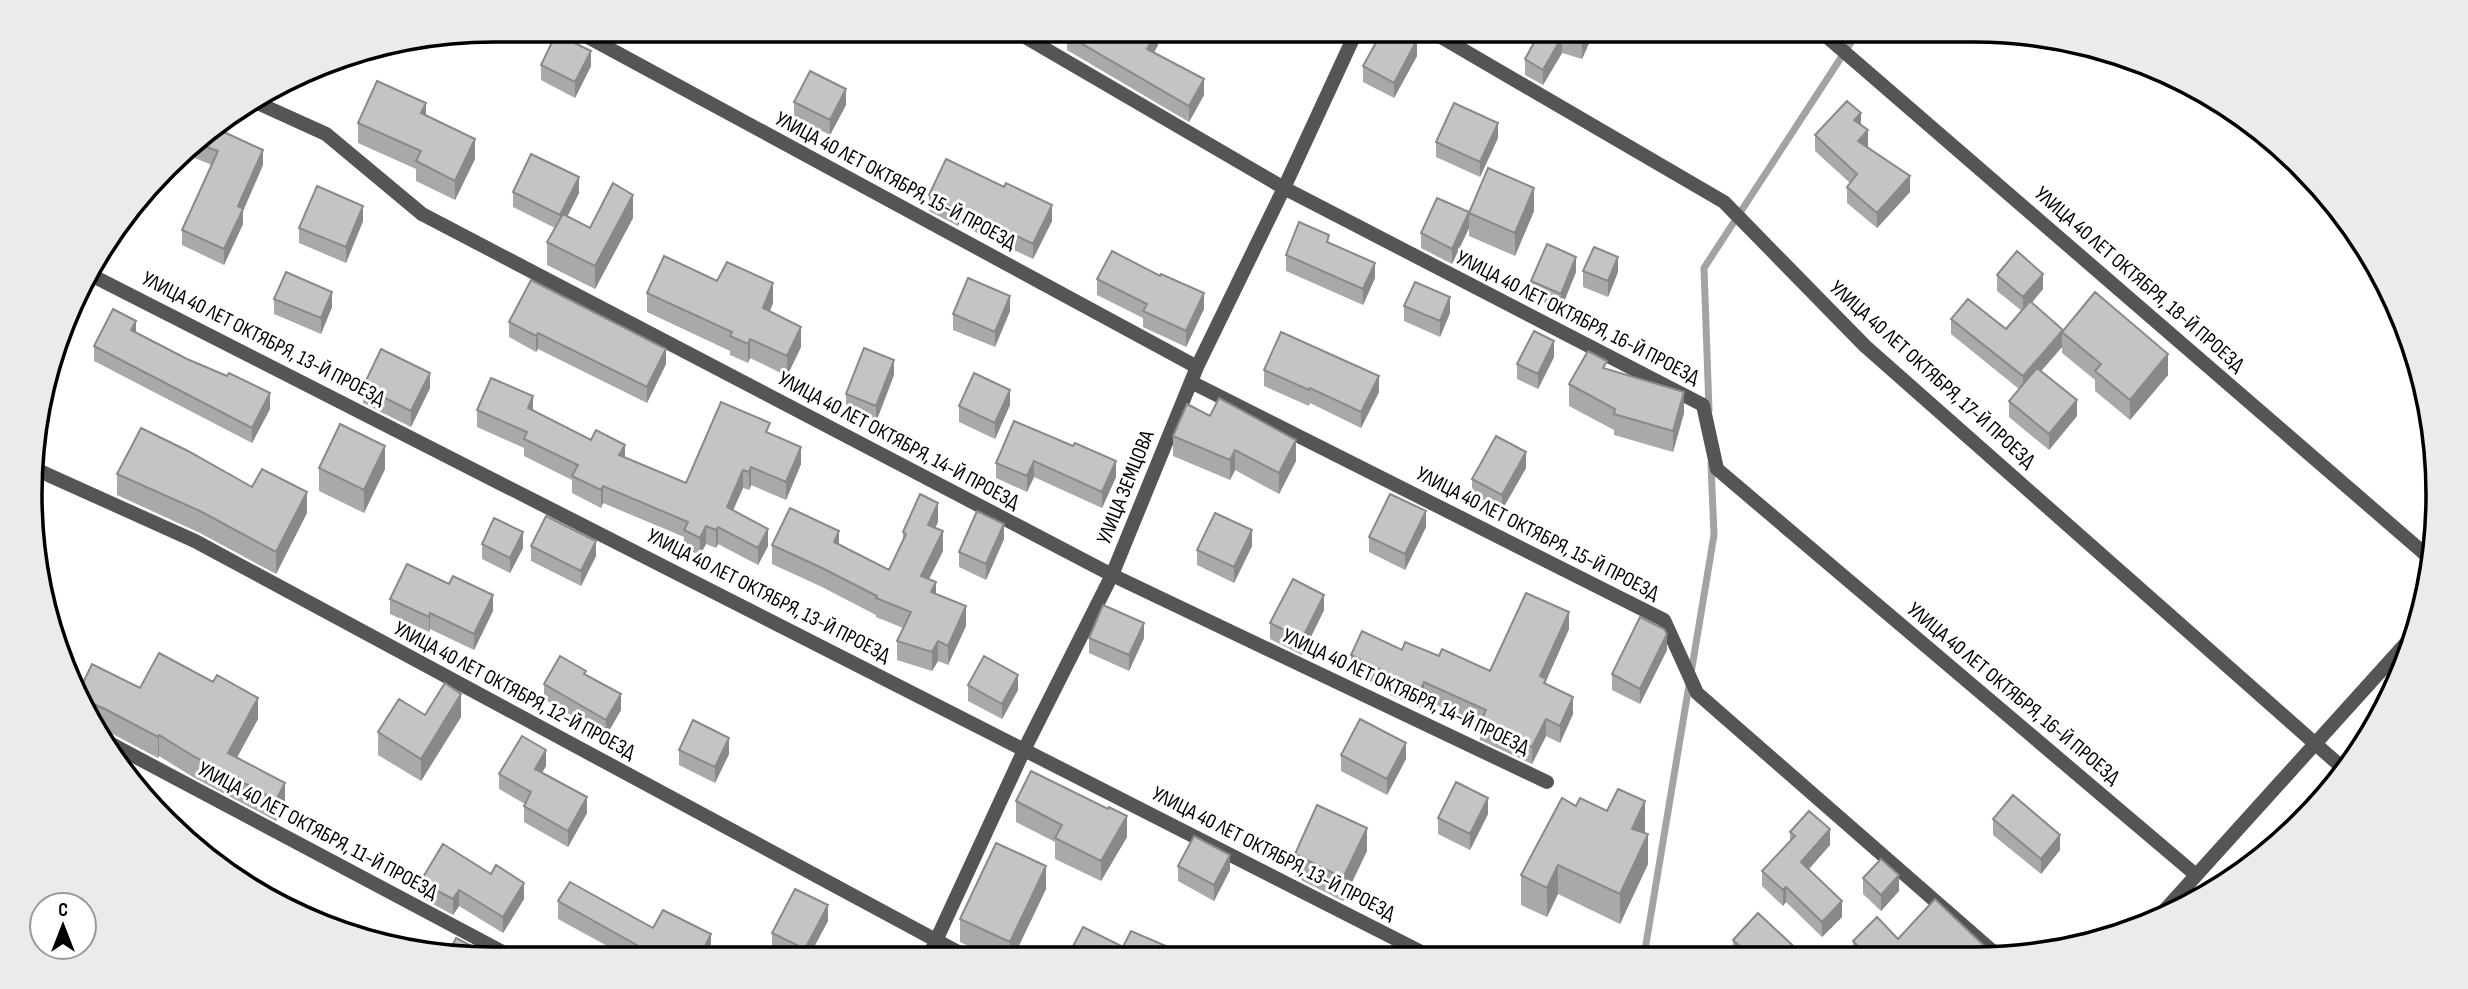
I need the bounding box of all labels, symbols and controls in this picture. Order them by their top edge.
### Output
street label: УЛИЦА 40 ЛЕТ ОКТЯБРЯ, 15-Й ПРОЕЗД [771,106,1021,255]
street label: УЛИЦА 40 ЛЕТ ОКТЯБРЯ, 18-Й ПРОЕЗД [2029,181,2250,377]
street label: УЛИЦА 40 ЛЕТ ОКТЯБРЯ, 16-Й ПРОЕЗД [1452,245,1704,390]
street label: УЛИЦА 40 ЛЕТ ОКТЯБРЯ, 13-Й ПРОЕЗД [138,266,390,411]
street label: УЛИЦА 40 ЛЕТ ОКТЯБРЯ, 17-Й ПРОЕЗД [1825,275,2041,473]
street label: УЛИЦА 40 ЛЕТ ОКТЯБРЯ, 14-Й ПРОЕЗД [774,366,1024,515]
street label: УЛИЦА ЗЕМЦОВА [1091,426,1160,548]
street label: УЛИЦА 40 ЛЕТ ОКТЯБРЯ, 15-Й ПРОЕЗД [1412,461,1664,606]
street label: УЛИЦА 40 ЛЕТ ОКТЯБРЯ, 13-Й ПРОЕЗД [643,523,895,668]
street label: УЛИЦА 40 ЛЕТ ОКТЯБРЯ, 16-Й ПРОЕЗД [1902,597,2125,790]
street label: УЛИЦА 40 ЛЕТ ОКТЯБРЯ, 12-Й ПРОЕЗД [390,616,640,765]
street label: УЛИЦА 40 ЛЕТ ОКТЯБРЯ, 14-Й ПРОЕЗД [1278,623,1533,760]
street label: УЛИЦА 40 ЛЕТ ОКТЯБРЯ, 11-Й ПРОЕЗД [193,756,442,904]
street label: УЛИЦА 40 ЛЕТ ОКТЯБРЯ, 13-Й ПРОЕЗД [1148,781,1400,926]
north arrow [28,891,98,961]
text: С [58,899,68,922]

